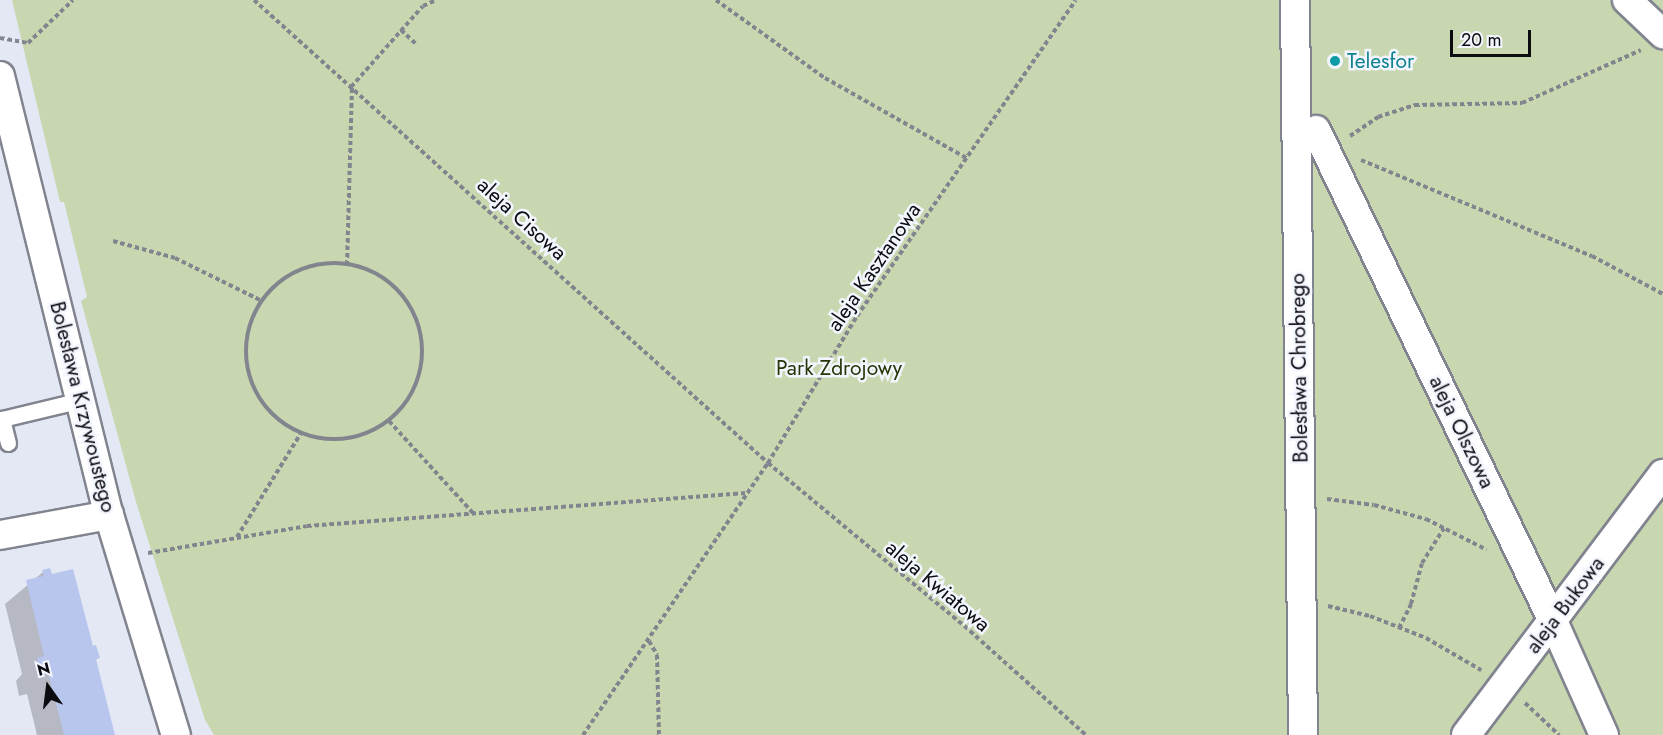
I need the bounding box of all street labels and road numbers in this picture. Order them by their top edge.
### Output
street label: aleja Cisowa [472,172,572,266]
street label: aleja Kasztanowa [822,198,926,336]
street label: Bolesława Chrobrego [1285,273,1313,463]
street label: Bolesława Krzywoustego [45,299,121,515]
street label: aleja Olszowa [1424,372,1500,492]
street label: aleja Kwiatowa [881,535,995,637]
street label: aleja Bukowa [1520,552,1610,658]

